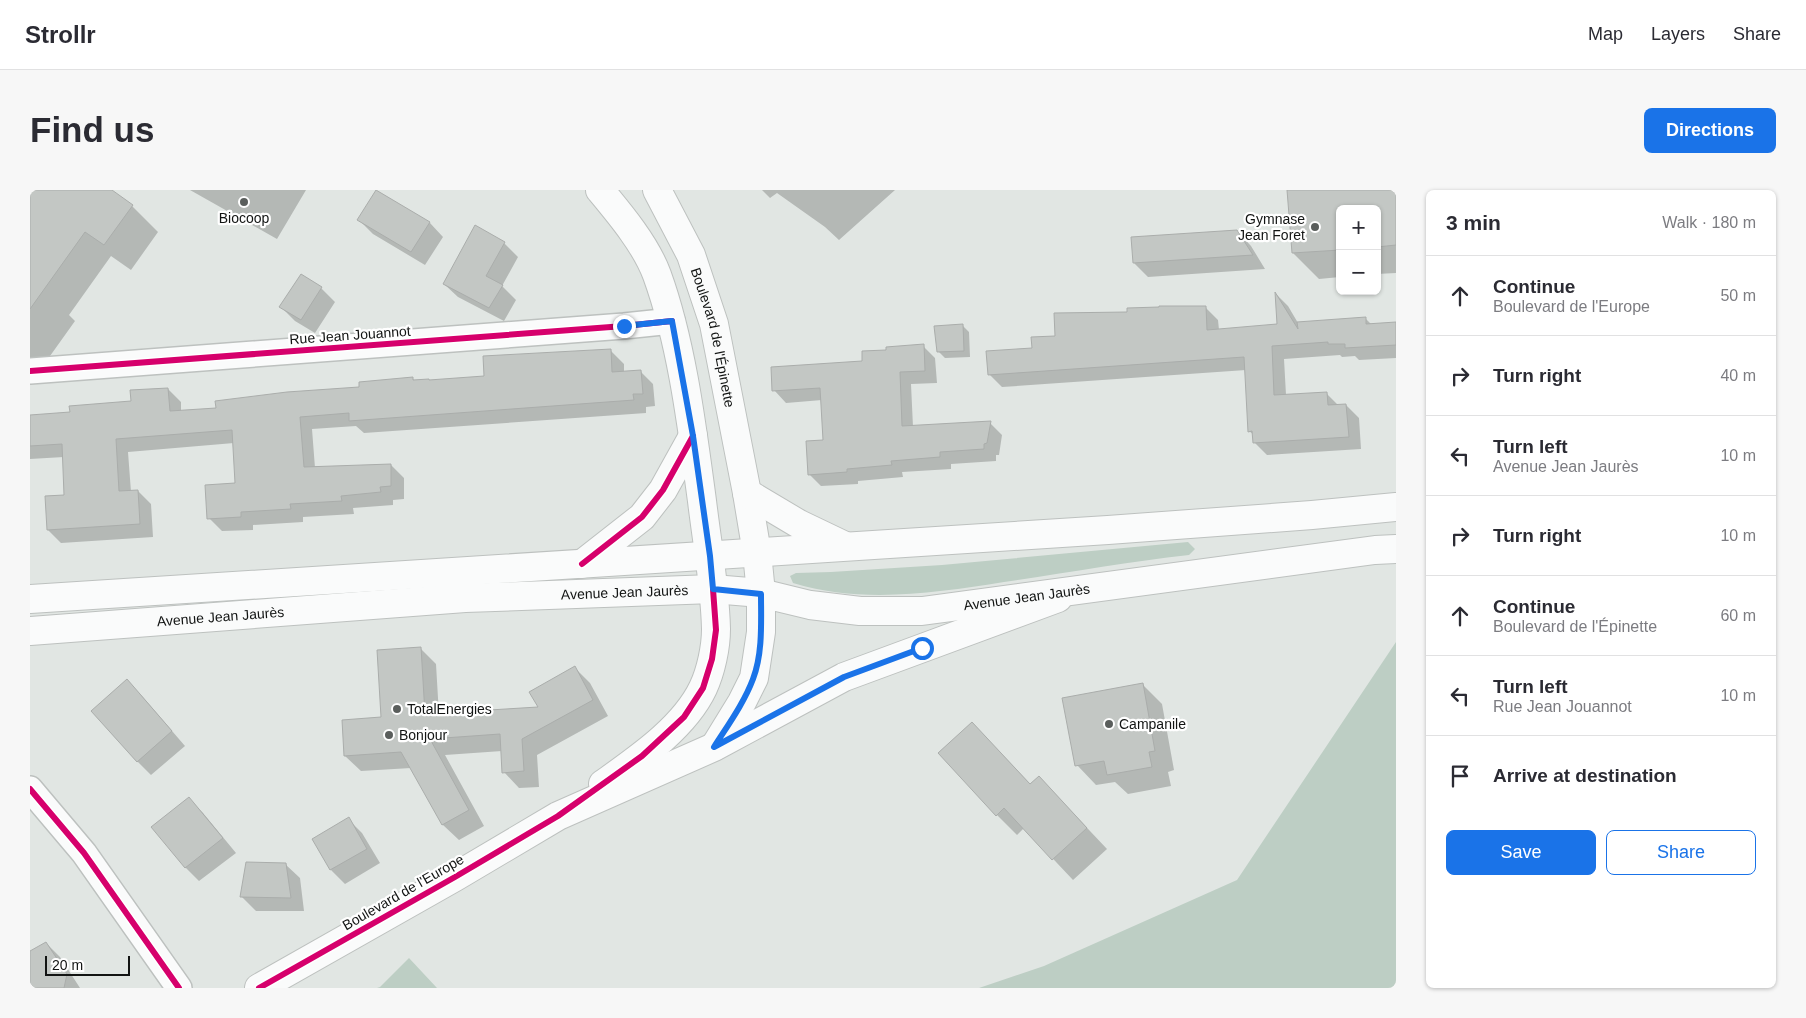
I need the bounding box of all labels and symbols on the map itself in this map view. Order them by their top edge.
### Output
marker: Biocoop [238,196,250,208]
place label: Biocoop [219,210,270,226]
place label: Gymnase Jean Foret [1238,211,1305,243]
marker: Gymnase Jean Foret [1309,221,1321,233]
street label: Boulevard de l'Épinette [688,266,738,409]
route end [613,315,636,338]
street label: Rue Jean Jouannot [289,323,411,347]
street label: Avenue Jean Jaurès [962,580,1091,613]
street label: Avenue Jean Jaurès [561,582,689,603]
street label: Avenue Jean Jaurès [156,604,285,629]
route start [911,637,934,660]
place label: TotalEnergies [407,701,492,717]
marker: TotalEnergies [391,703,403,715]
place label: Campanile [1119,716,1186,732]
marker: Campanile [1103,718,1115,730]
place label: Bonjour [399,727,448,743]
marker: Bonjour [383,729,395,741]
street label: Boulevard de l'Europe [340,851,467,933]
scale bar [45,953,130,976]

